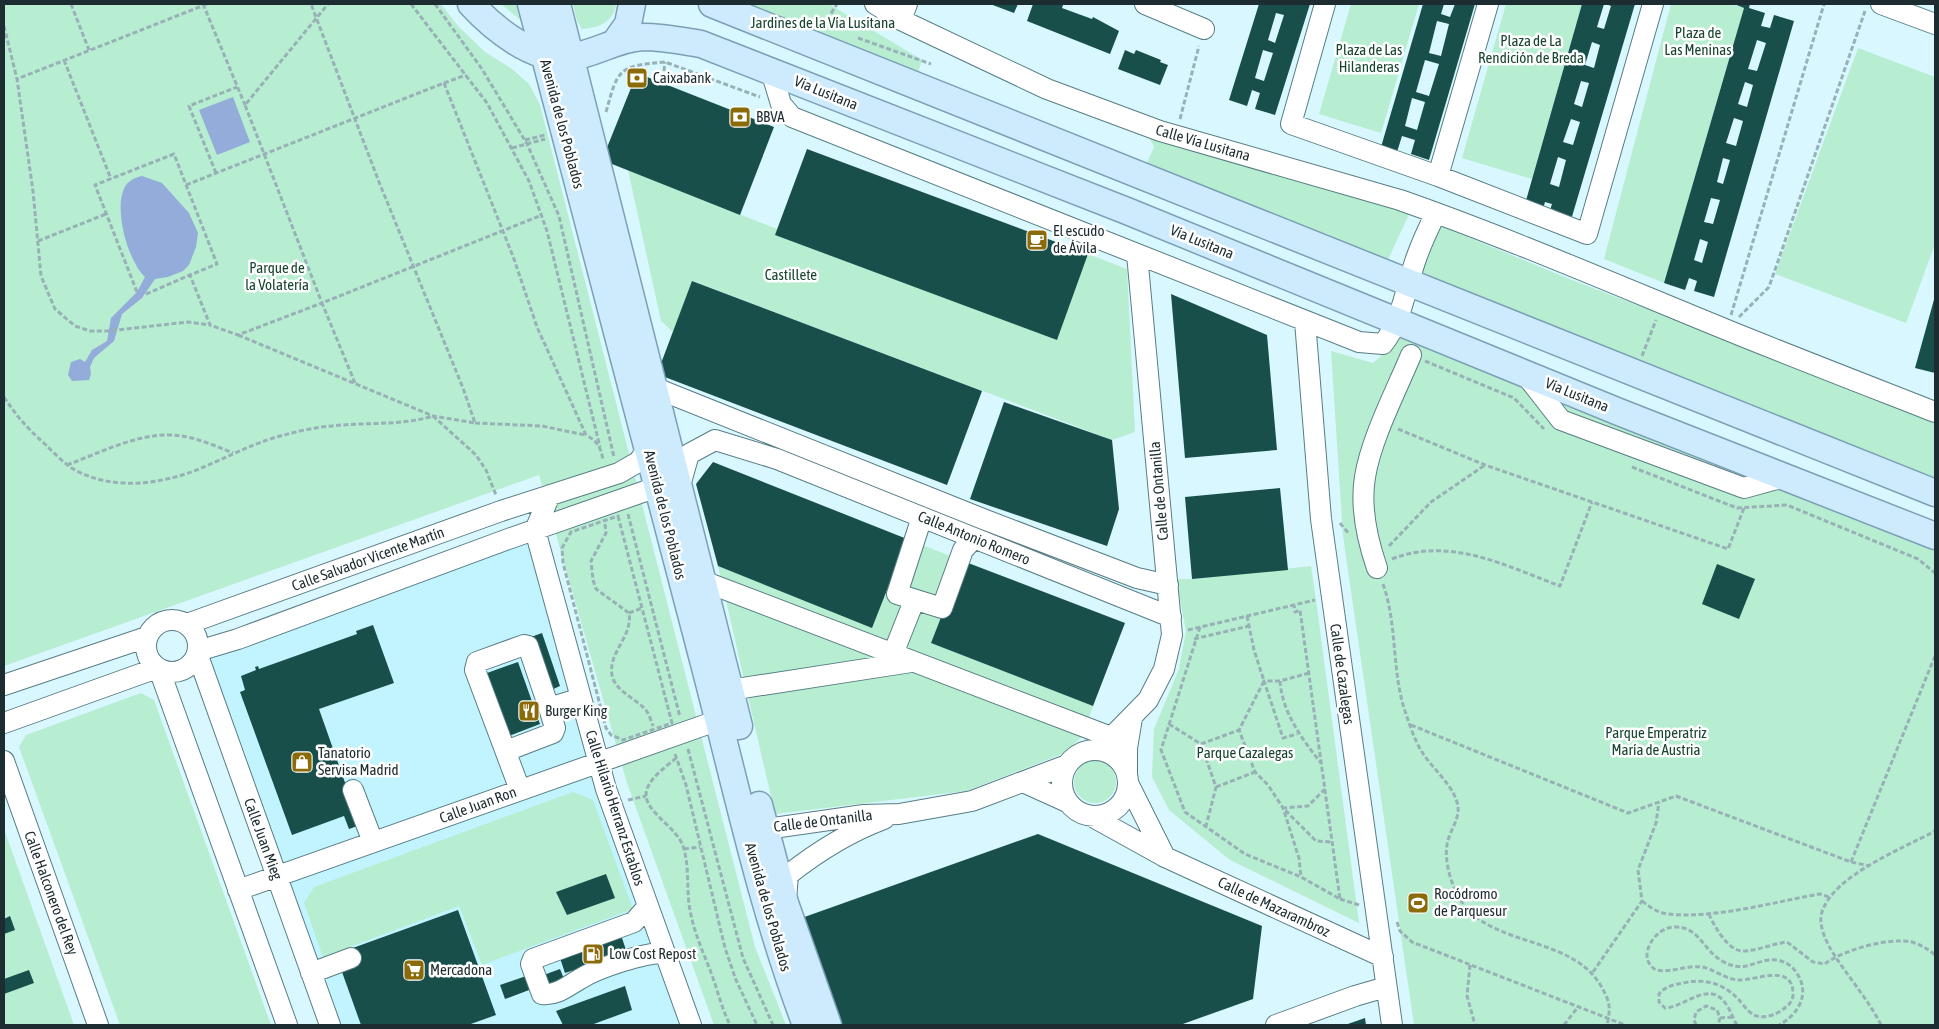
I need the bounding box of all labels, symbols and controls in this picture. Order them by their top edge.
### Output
park label: Jardines de la Vía Lusitana [751,14,895,31]
park label: Plaza de Las Meninas [1664,24,1732,58]
park label: Plaza de La Rendición de Breda [1478,32,1584,66]
park label: Plaza de Las Hilanderas [1336,41,1402,75]
street label: Avenida de los Poblados [537,57,588,190]
bank icon: Caixabank [625,66,649,90]
place label: Caixabank [653,69,712,86]
street label: Vía Lusitana [792,72,861,113]
bank icon: BBVA [728,105,752,129]
place label: BBVA [756,108,785,125]
street label: Calle Vía Lusitana [1154,121,1252,164]
street label: Vía Lusitana [1168,221,1237,262]
place label: El escudo de Ávila [1053,222,1104,256]
cafe icon: El escudo de Ávila [1025,228,1049,252]
park label: Parque de la Volatería [245,259,309,293]
park label: Castillete [765,266,817,283]
street label: Vía Lusitana [1543,374,1612,415]
street label: Calle de Ontanilla [1146,441,1171,541]
street label: Avenida de los Poblados [641,448,690,581]
street label: Calle Antonio Romero [916,507,1033,568]
street label: Calle Salvador Vicente Martín [289,523,446,594]
street label: Calle de Cazalegas [1327,622,1358,725]
restaurant icon: Burger King [517,699,541,723]
place label: Burger King [545,702,608,719]
park label: Parque Emperatriz María de Austria [1605,724,1707,758]
street label: Calle Hilario Herranz Establos [582,728,649,888]
place label: Tanatorio Servisa Madrid [318,744,399,778]
park label: Parque Cazalegas [1197,744,1293,761]
shop icon: Tanatorio Servisa Madrid [290,750,314,774]
street label: Calle Juan Ron [437,783,519,826]
street label: Calle Juan Mieg [241,796,286,882]
street label: Calle de Ontanilla [773,806,873,835]
street label: Calle Halconero del Rey [21,829,82,957]
street label: Avenida de los Poblados [742,841,795,973]
street label: Calle de Mazarambroz [1216,873,1333,940]
place label: Rocódromo de Parquesur [1434,885,1507,919]
sports icon: Rocódromo de Parquesur [1406,891,1430,915]
fuel station icon: Low Cost Repost [581,942,605,966]
place label: Low Cost Repost [609,945,696,962]
supermarket icon: Mercadona [402,958,426,982]
place label: Mercadona [430,961,492,978]

